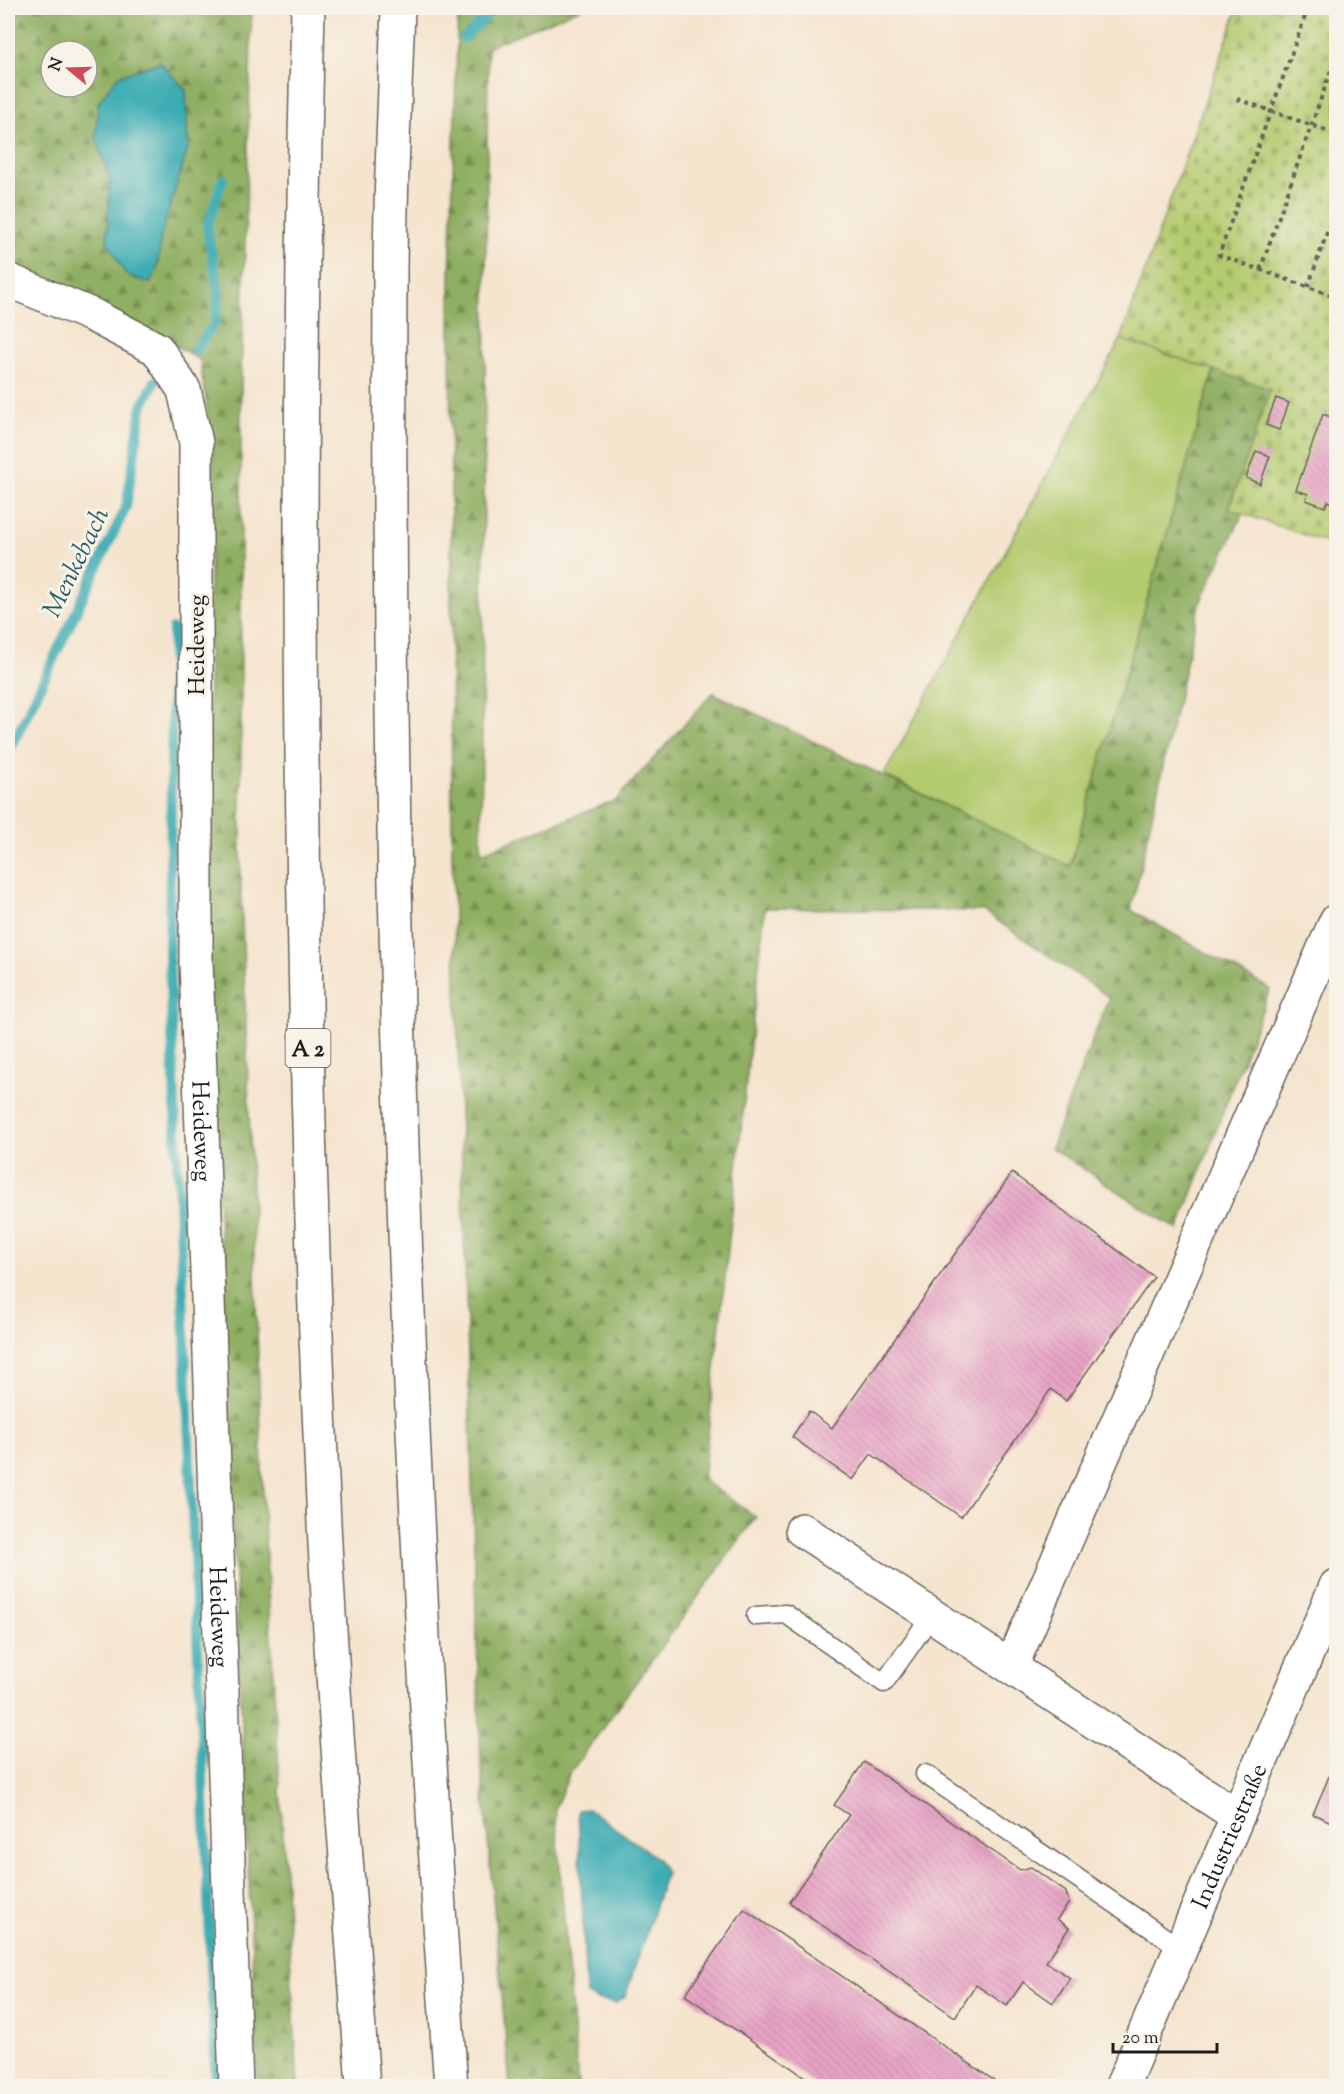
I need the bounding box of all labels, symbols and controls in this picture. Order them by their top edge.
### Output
north arrow [39,39,99,99]
text: N [44,55,70,75]
water label: Menkebach [35,502,120,624]
street label: Heideweg [181,594,215,696]
road number: A 2 [286,1029,330,1067]
street label: Heideweg [181,1080,219,1183]
street label: Heideweg [199,1566,236,1668]
street label: Industriestraße [1185,1759,1277,1915]
scale bar [1113,2016,1216,2054]
text: 20 m [1122,2026,1159,2052]

